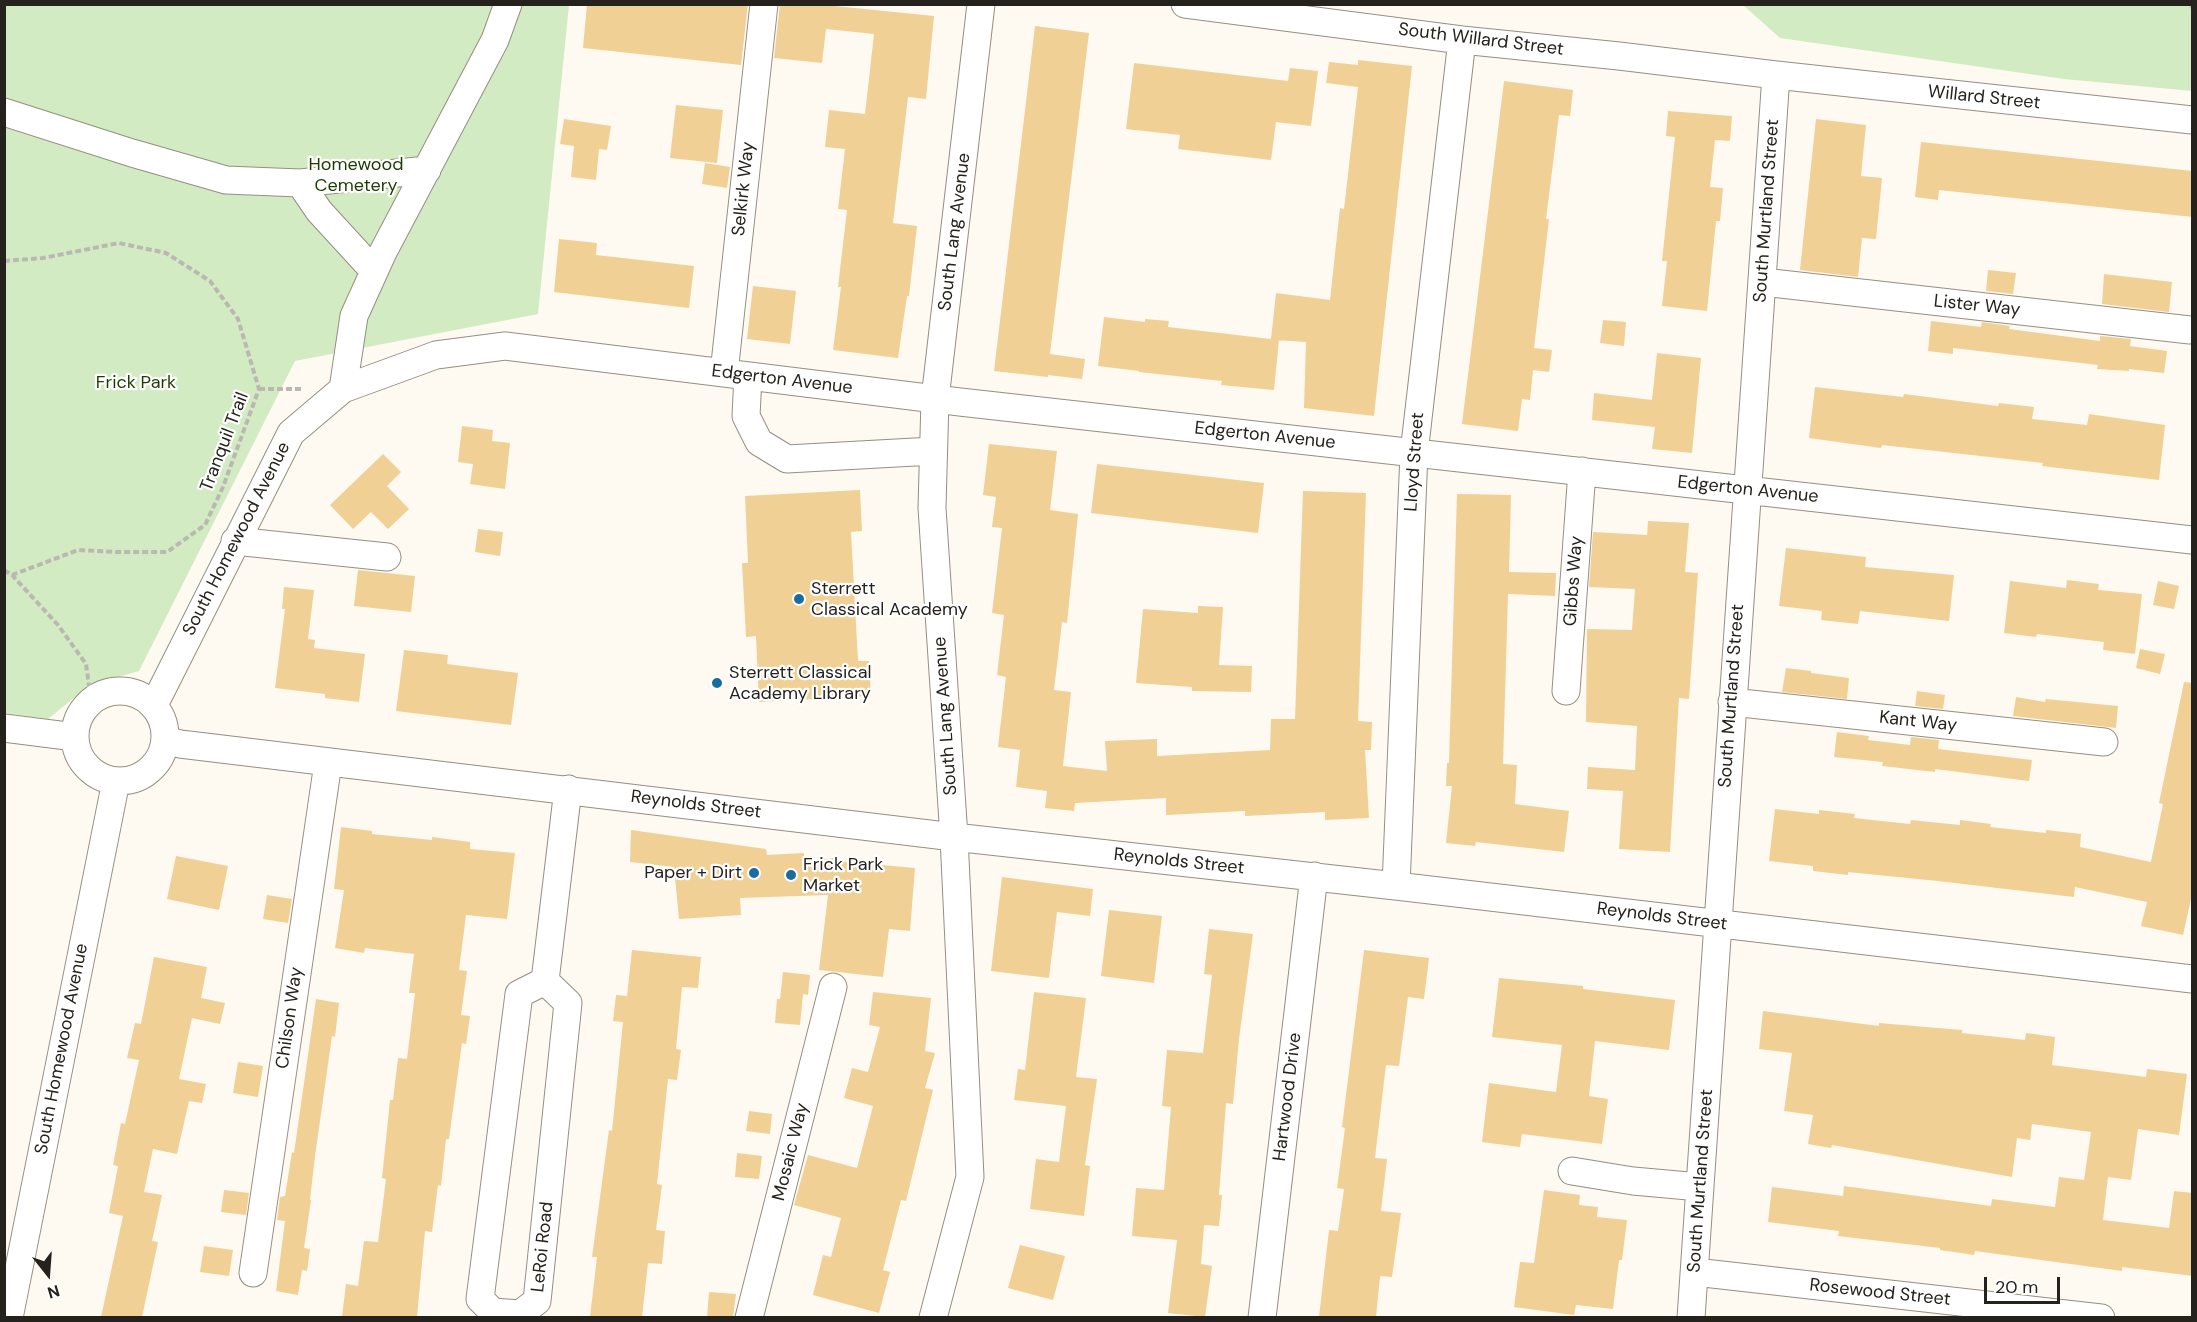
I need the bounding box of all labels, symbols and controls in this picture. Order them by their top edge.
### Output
street label: South Willard Street [1397,19,1565,61]
street label: Willard Street [1927,81,2041,115]
street label: South Murtland Street [1750,118,1784,304]
street label: Selkirk Way [728,141,760,237]
street label: South Lang Avenue [935,152,975,312]
park label: Homewood Cemetery [309,154,403,196]
street label: Lister Way [1933,291,2021,321]
street label: Edgerton Avenue [710,361,854,399]
park label: Frick Park [96,372,176,394]
street label: Tranquil Trail [196,389,254,495]
street label: Lloyd Street [1401,412,1429,512]
street label: Edgerton Avenue [1193,418,1337,454]
street label: South Homewood Avenue [179,439,295,639]
street label: Edgerton Avenue [1676,472,1820,508]
street label: Gibbs Way [1560,535,1588,627]
place label: Sterrett Classical Academy [811,578,968,620]
marker: Sterrett Classical Academy [792,592,806,606]
street label: South Murtland Street [1715,603,1749,789]
street label: South Lang Avenue [930,636,962,796]
place label: Sterrett Classical Academy Library [729,662,871,704]
marker: Sterrett Classical Academy Library [710,676,724,690]
street label: Kant Way [1878,707,1958,737]
street label: Reynolds Street [630,786,762,824]
street label: Reynolds Street [1113,844,1245,880]
place label: Frick Park Market [803,854,883,896]
place label: Paper + Dirt [644,862,742,884]
marker: Paper + Dirt [747,866,761,880]
marker: Frick Park Market [784,868,798,882]
street label: Reynolds Street [1596,898,1728,936]
street label: South Homewood Avenue [31,942,93,1156]
street label: Chilson Way [272,966,308,1070]
street label: Hartwood Drive [1269,1032,1307,1162]
street label: South Murtland Street [1684,1088,1718,1274]
street label: Mosaic Way [768,1101,814,1203]
street label: LeRoi Road [527,1201,559,1293]
north arrow [18,1244,78,1304]
scale bar [1987,1265,2064,1303]
street label: Rosewood Street [1808,1275,1952,1311]
text: 20 m [1995,1275,2038,1299]
text: N [45,1280,62,1303]

